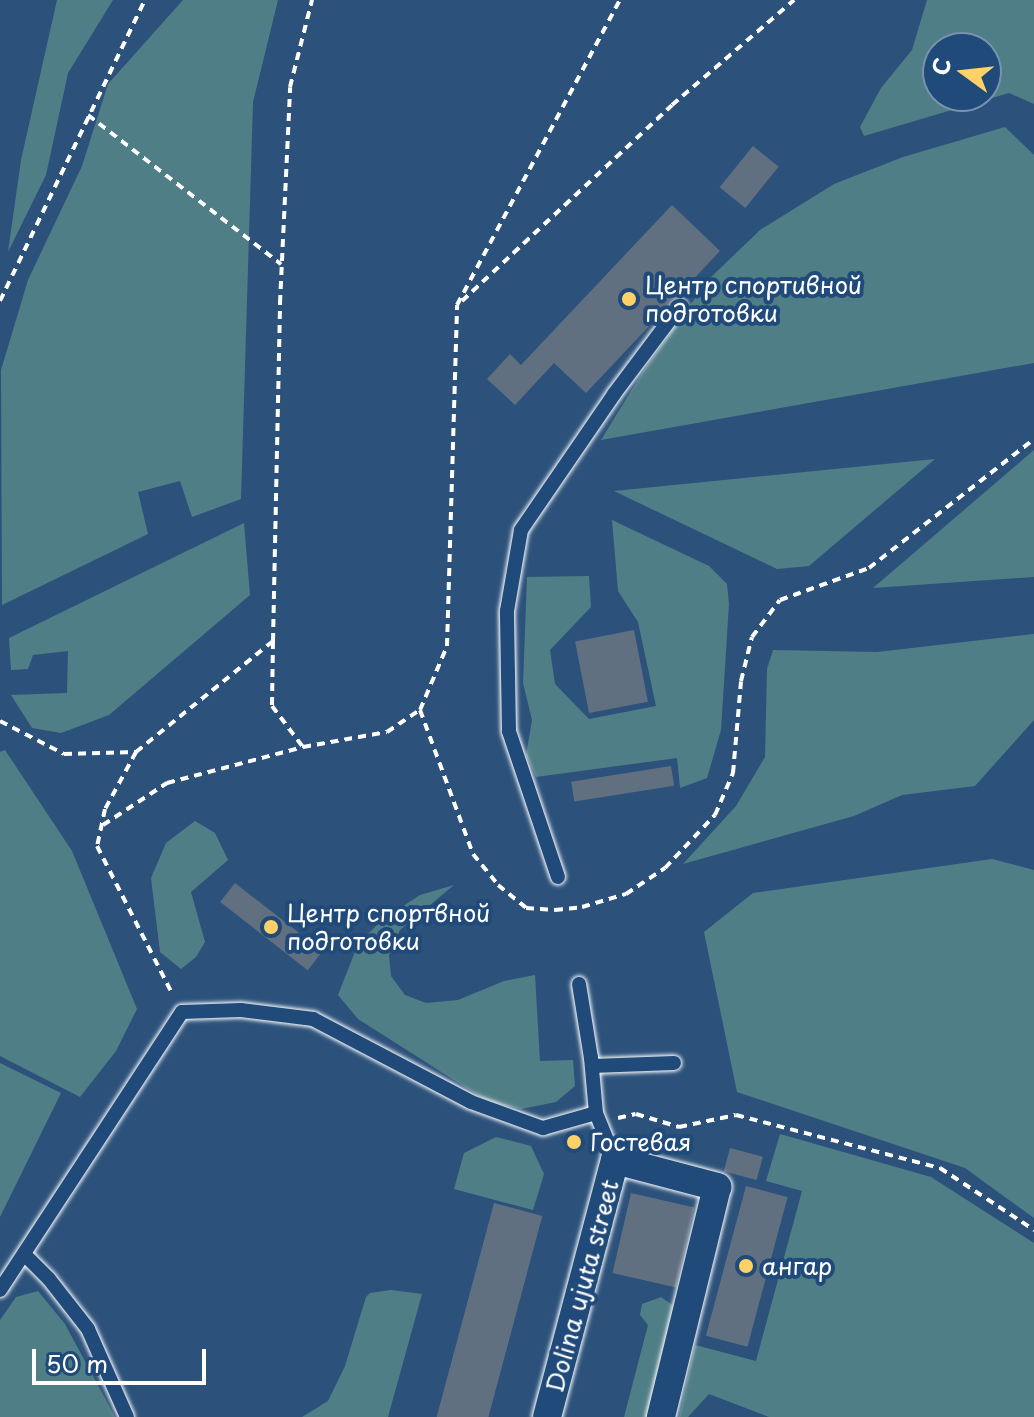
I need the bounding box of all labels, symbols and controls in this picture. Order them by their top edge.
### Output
north arrow [922,32,1002,112]
text: С [922,54,958,78]
place label: Центр спортивной подготовки [645,271,863,327]
marker: Центр спортивной подготовки [620,290,638,308]
place label: Центр спортвной подготовки [287,899,491,955]
marker: Центр спортвной подготовки [262,918,280,936]
place label: Гостевая [590,1128,691,1156]
marker: Гостевая [565,1133,583,1151]
street label: Dolina ujuta street [540,1177,624,1395]
place label: ангар [762,1252,832,1280]
marker: ангар [737,1257,755,1275]
scale bar [36,1333,210,1383]
text: 50 m [46,1345,108,1381]

